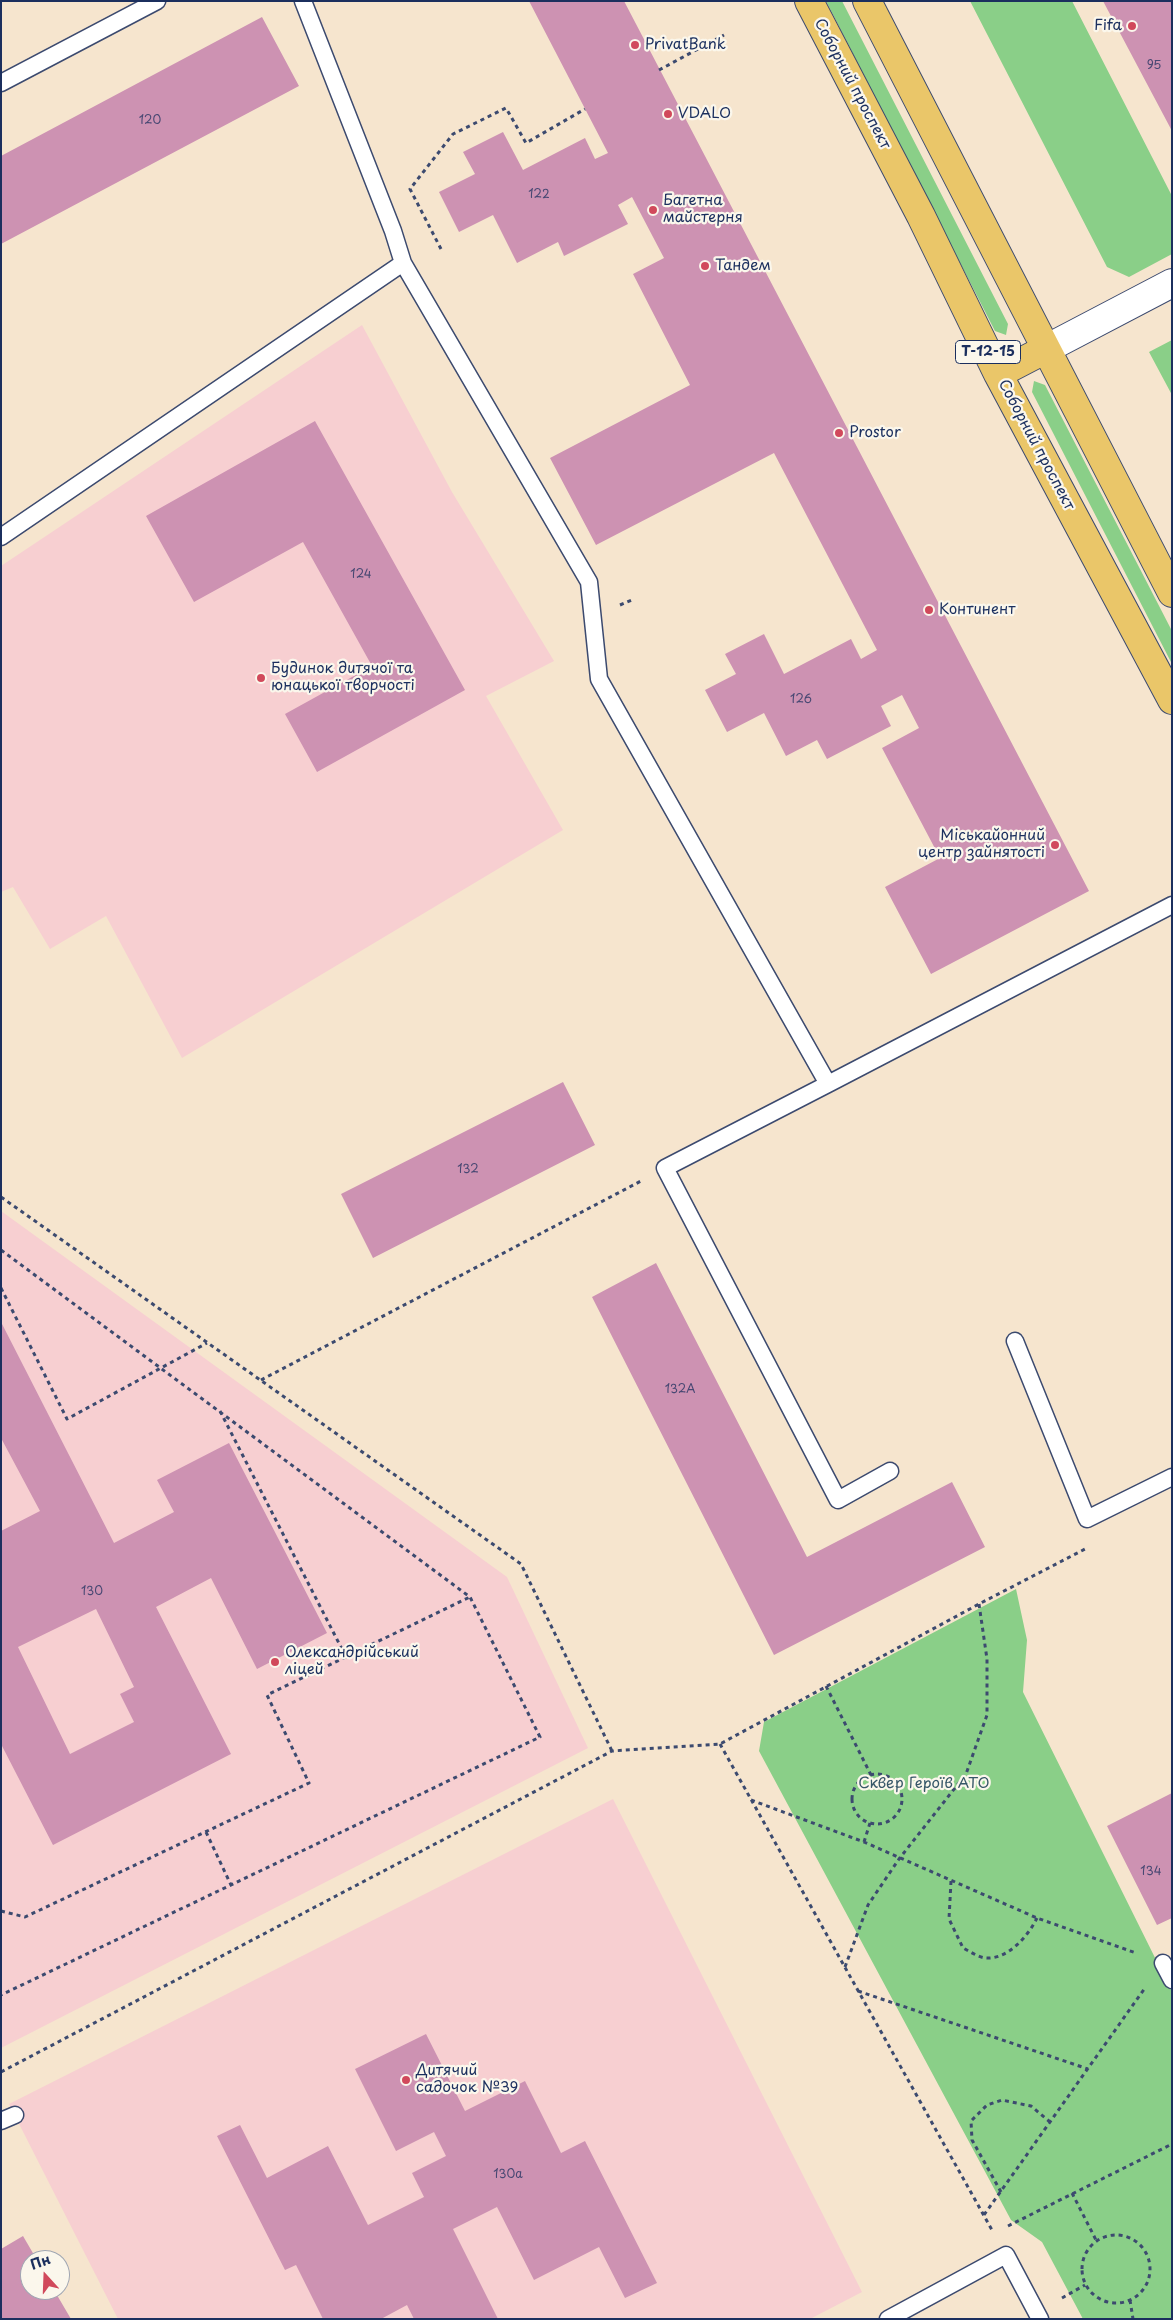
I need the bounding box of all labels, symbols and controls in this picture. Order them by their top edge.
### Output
street label: Соборний проспект [810,16,894,152]
place label: Fifa [1094,17,1122,35]
marker: Fifa [1126,20,1138,32]
place label: PrivatBank [645,36,726,54]
marker: PrivatBank [629,39,641,51]
house number: 95 [1147,59,1161,73]
place label: VDALO [678,105,731,123]
marker: VDALO [662,108,674,120]
house number: 120 [139,114,161,128]
house number: 122 [528,188,550,202]
place label: Багетна майстерня [663,192,743,227]
marker: Багетна майстерня [647,204,659,216]
place label: Тандем [715,257,771,275]
marker: Тандем [699,260,711,272]
road number: Т-12-15 [956,341,1020,364]
street label: Соборний проспект [994,377,1078,513]
place label: Prostor [849,424,901,442]
marker: Prostor [833,427,845,439]
house number: 124 [350,568,372,582]
place label: Континент [939,601,1016,619]
marker: Континент [923,604,935,616]
place label: Будинок дитячої та юнацької творчості [271,660,415,695]
marker: Будинок дитячої та юнацької творчості [255,672,267,684]
house number: 126 [790,693,812,707]
place label: Міськайонний центр зайнятості [918,827,1045,862]
marker: Міськайонний центр зайнятості [1049,839,1061,851]
house number: 132 [457,1163,479,1177]
house number: 132А [665,1383,695,1397]
house number: 130 [81,1585,103,1599]
place label: Олександрійський ліцей [285,1644,419,1679]
marker: Олександрійський ліцей [269,1656,281,1668]
park label: Сквер Героїв АТО [858,1775,990,1793]
house number: 134 [1140,1865,1162,1879]
place label: Дитячий садочок №39 [416,2062,518,2097]
marker: Дитячий садочок №39 [400,2074,412,2086]
house number: 130а [493,2168,523,2182]
text: Пн [27,2248,53,2275]
north arrow [20,2250,70,2300]

